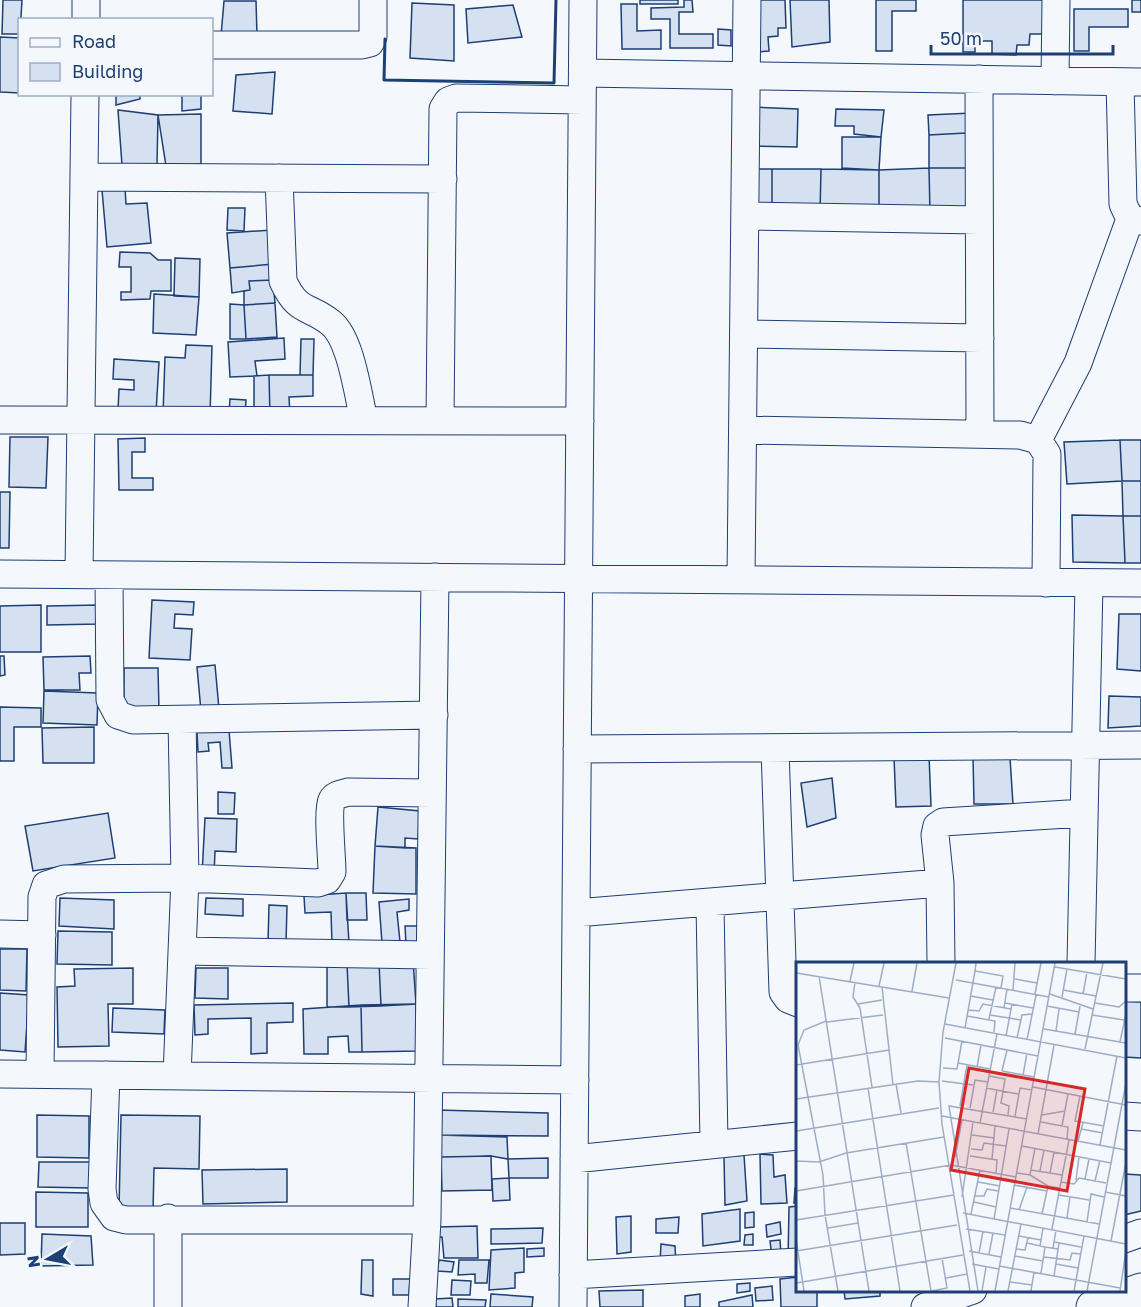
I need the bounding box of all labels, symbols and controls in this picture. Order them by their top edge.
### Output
legend [18,18,213,96]
scale bar [931,18,1112,56]
text: 50 m [940,27,982,49]
text: Road [72,30,116,52]
text: Building [72,60,143,82]
inset map [796,962,1126,1292]
north arrow [18,1229,78,1289]
text: N [22,1254,44,1269]

